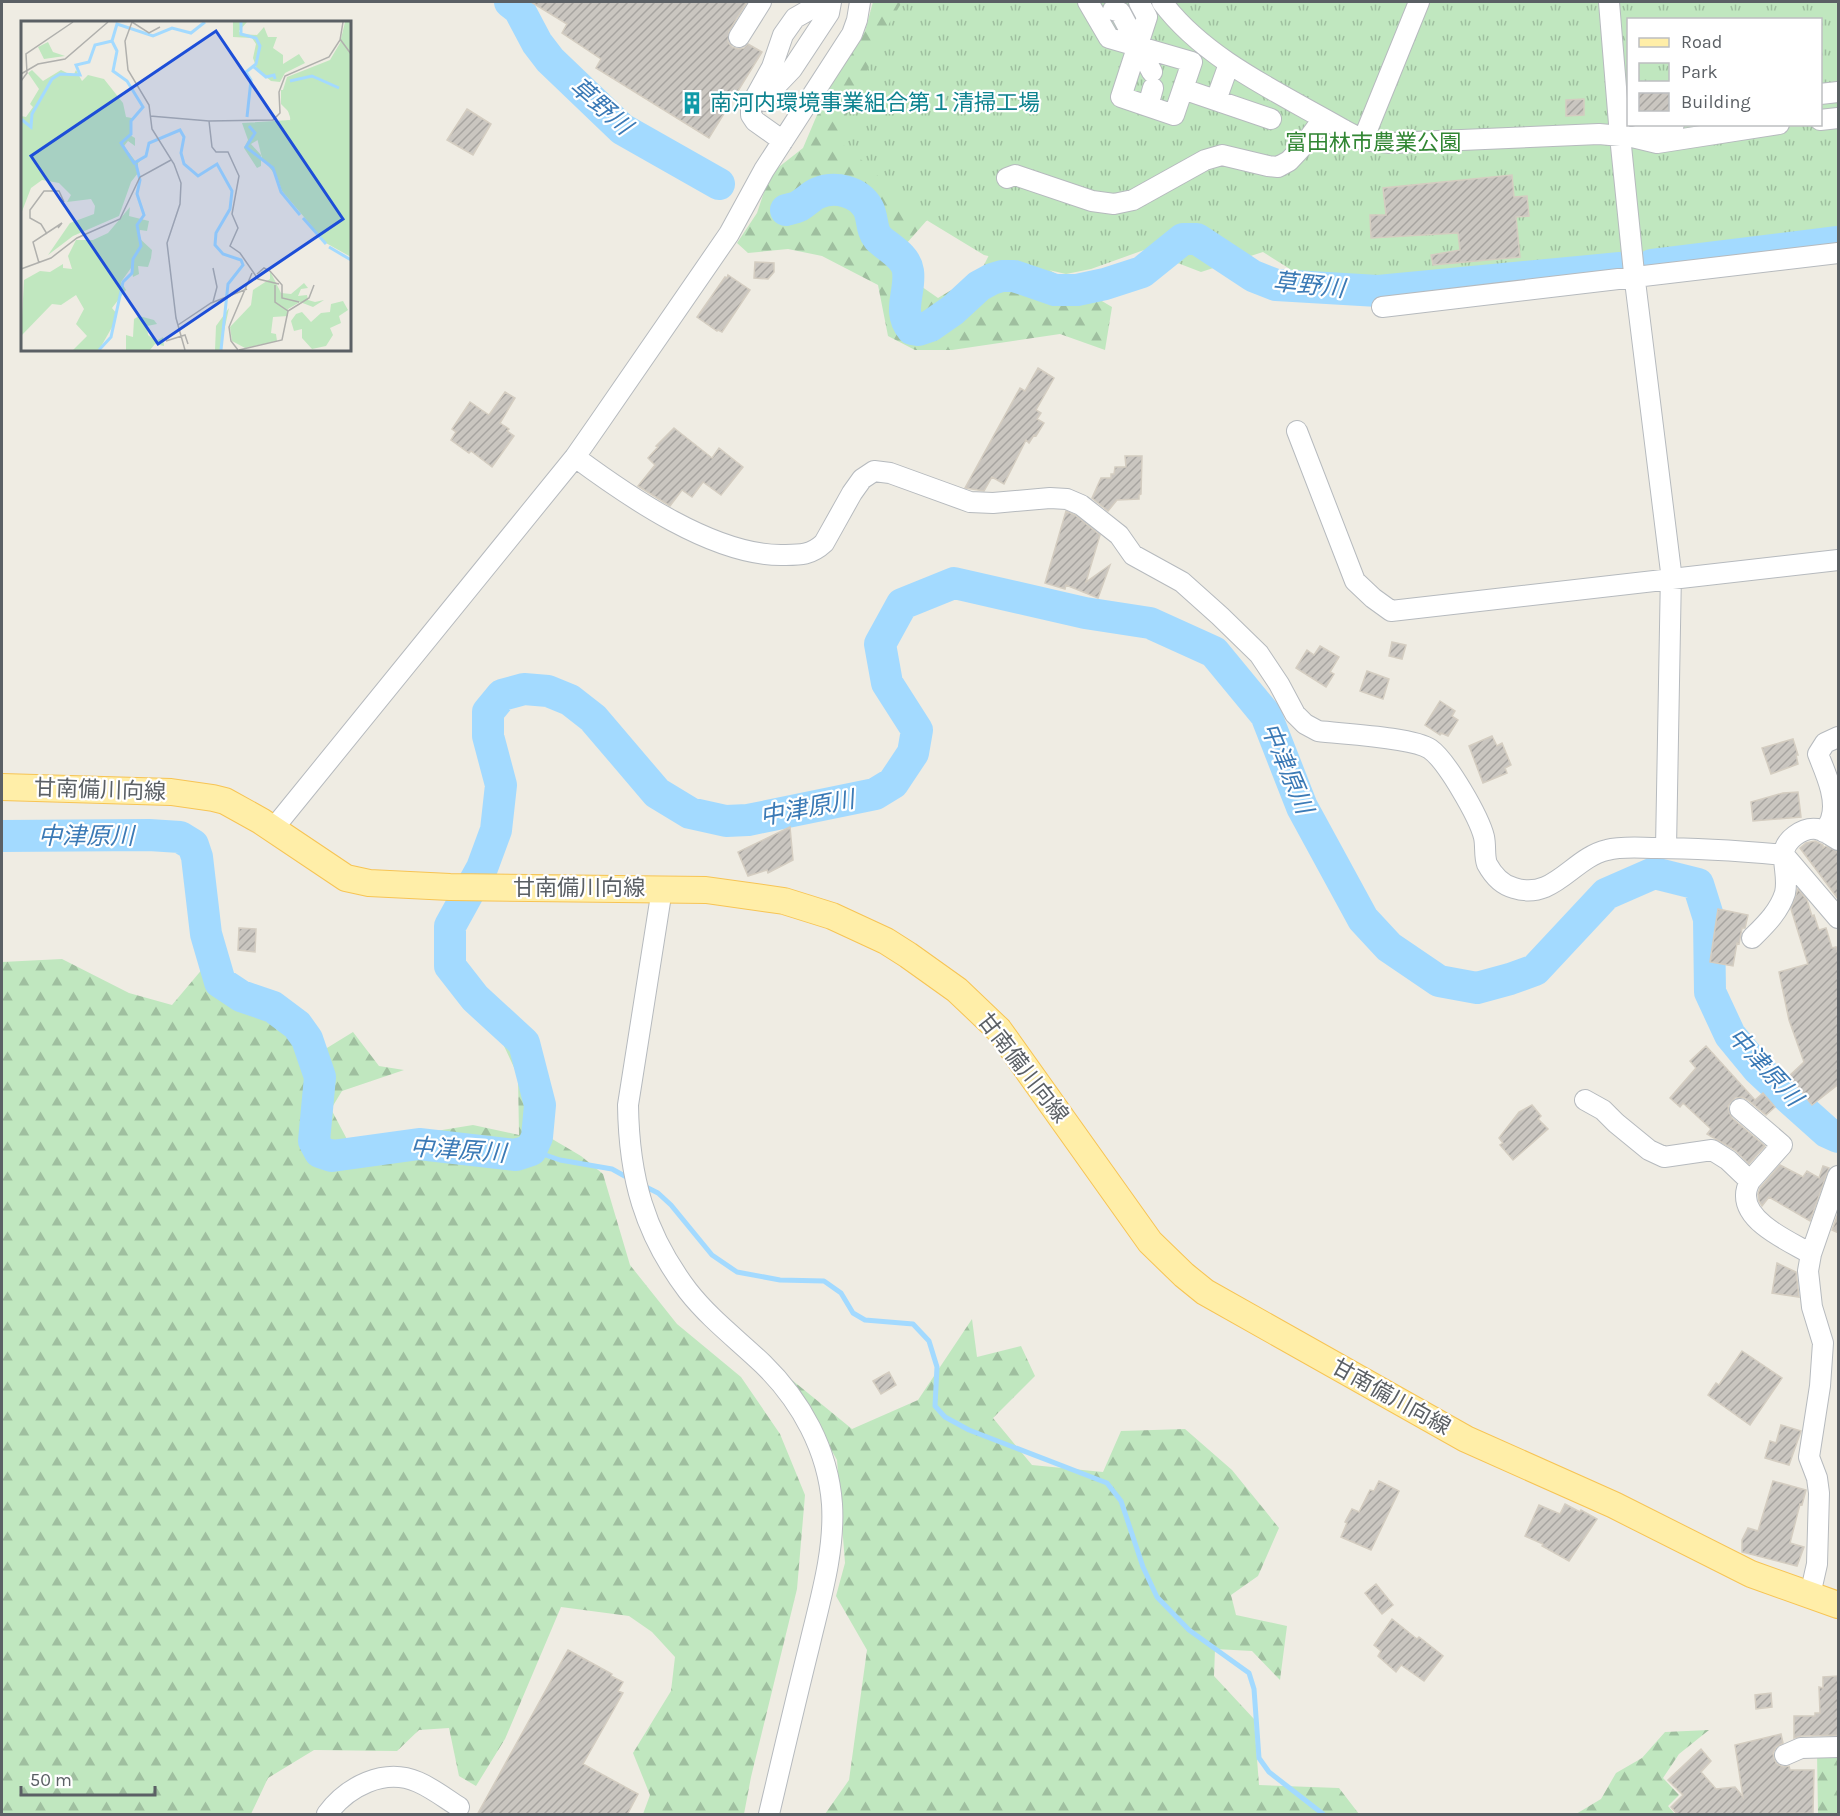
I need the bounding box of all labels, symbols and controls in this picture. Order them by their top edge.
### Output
legend [1627,18,1822,126]
inset map [21,21,351,351]
text: Road [1681,31,1722,53]
text: Park [1681,61,1718,83]
water label: 草野川 [565,72,640,142]
building icon: 南河内環境事業組合第１清掃工場 [679,90,705,116]
place label: 南河内環境事業組合第１清掃工場 [710,90,1040,116]
text: Building [1681,91,1751,113]
park label: 富田林市農業公園 [1285,130,1461,156]
water label: 草野川 [1272,267,1349,303]
water label: 中津原川 [1255,718,1320,820]
street label: 甘南備川向線 [34,775,166,805]
water label: 中津原川 [757,785,860,831]
water label: 中津原川 [38,822,137,850]
street label: 甘南備川向線 [513,875,645,901]
street label: 甘南備川向線 [972,1008,1074,1128]
water label: 中津原川 [1722,1022,1810,1114]
water label: 中津原川 [409,1133,510,1168]
street label: 甘南備川向線 [1327,1354,1455,1440]
scale bar [21,1759,154,1797]
text: 50 m [30,1769,72,1791]

